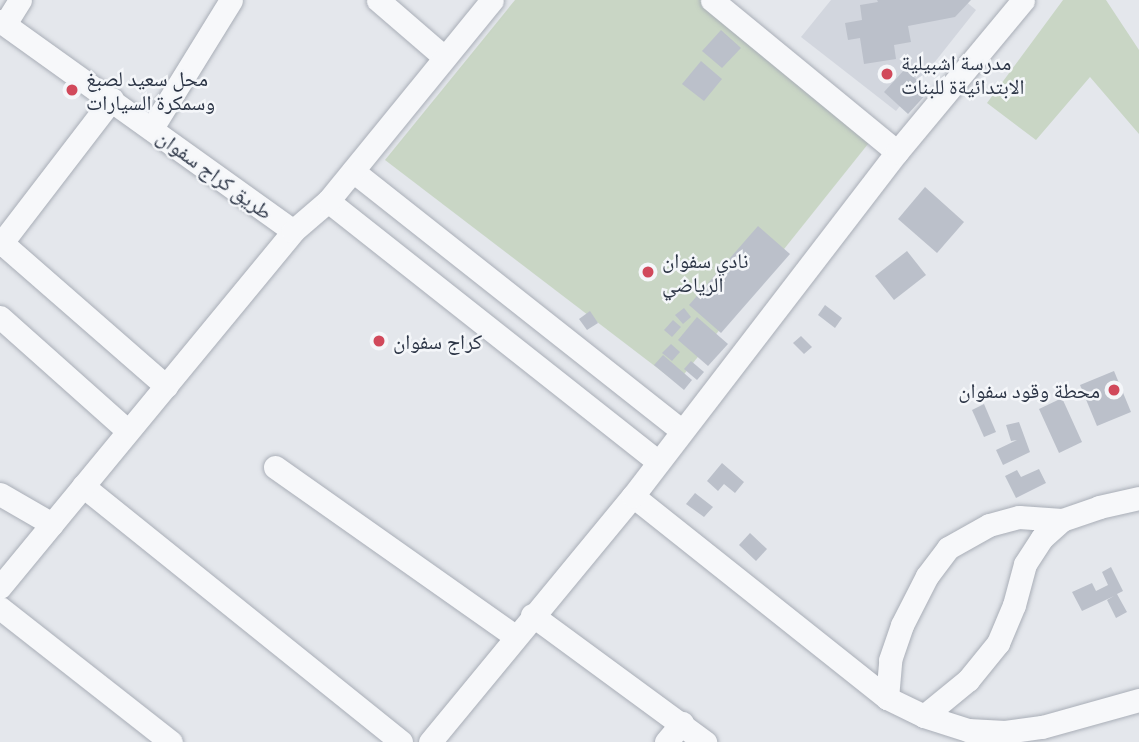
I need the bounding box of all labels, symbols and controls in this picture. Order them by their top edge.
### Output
place label: مدرسة اشبيلية الابتدائيةة للبنات [901,49,1025,99]
place label: محل سعيد لصبغ وسمكرة السيارات [86,65,215,115]
marker: مدرسة اشبيلية الابتدائيةة للبنات [879,66,895,82]
marker: محل سعيد لصبغ وسمكرة السيارات [64,82,80,98]
street label: طريق كراج سفوان [152,124,278,224]
place label: نادي سفوان الرياضي [662,247,748,297]
marker: نادي سفوان الرياضي [640,264,656,280]
place label: كراج سفوان [393,328,482,354]
marker: كراج سفوان [371,333,387,349]
place label: محطة وقود سفوان [958,377,1100,403]
marker: محطة وقود سفوان [1106,382,1122,398]

